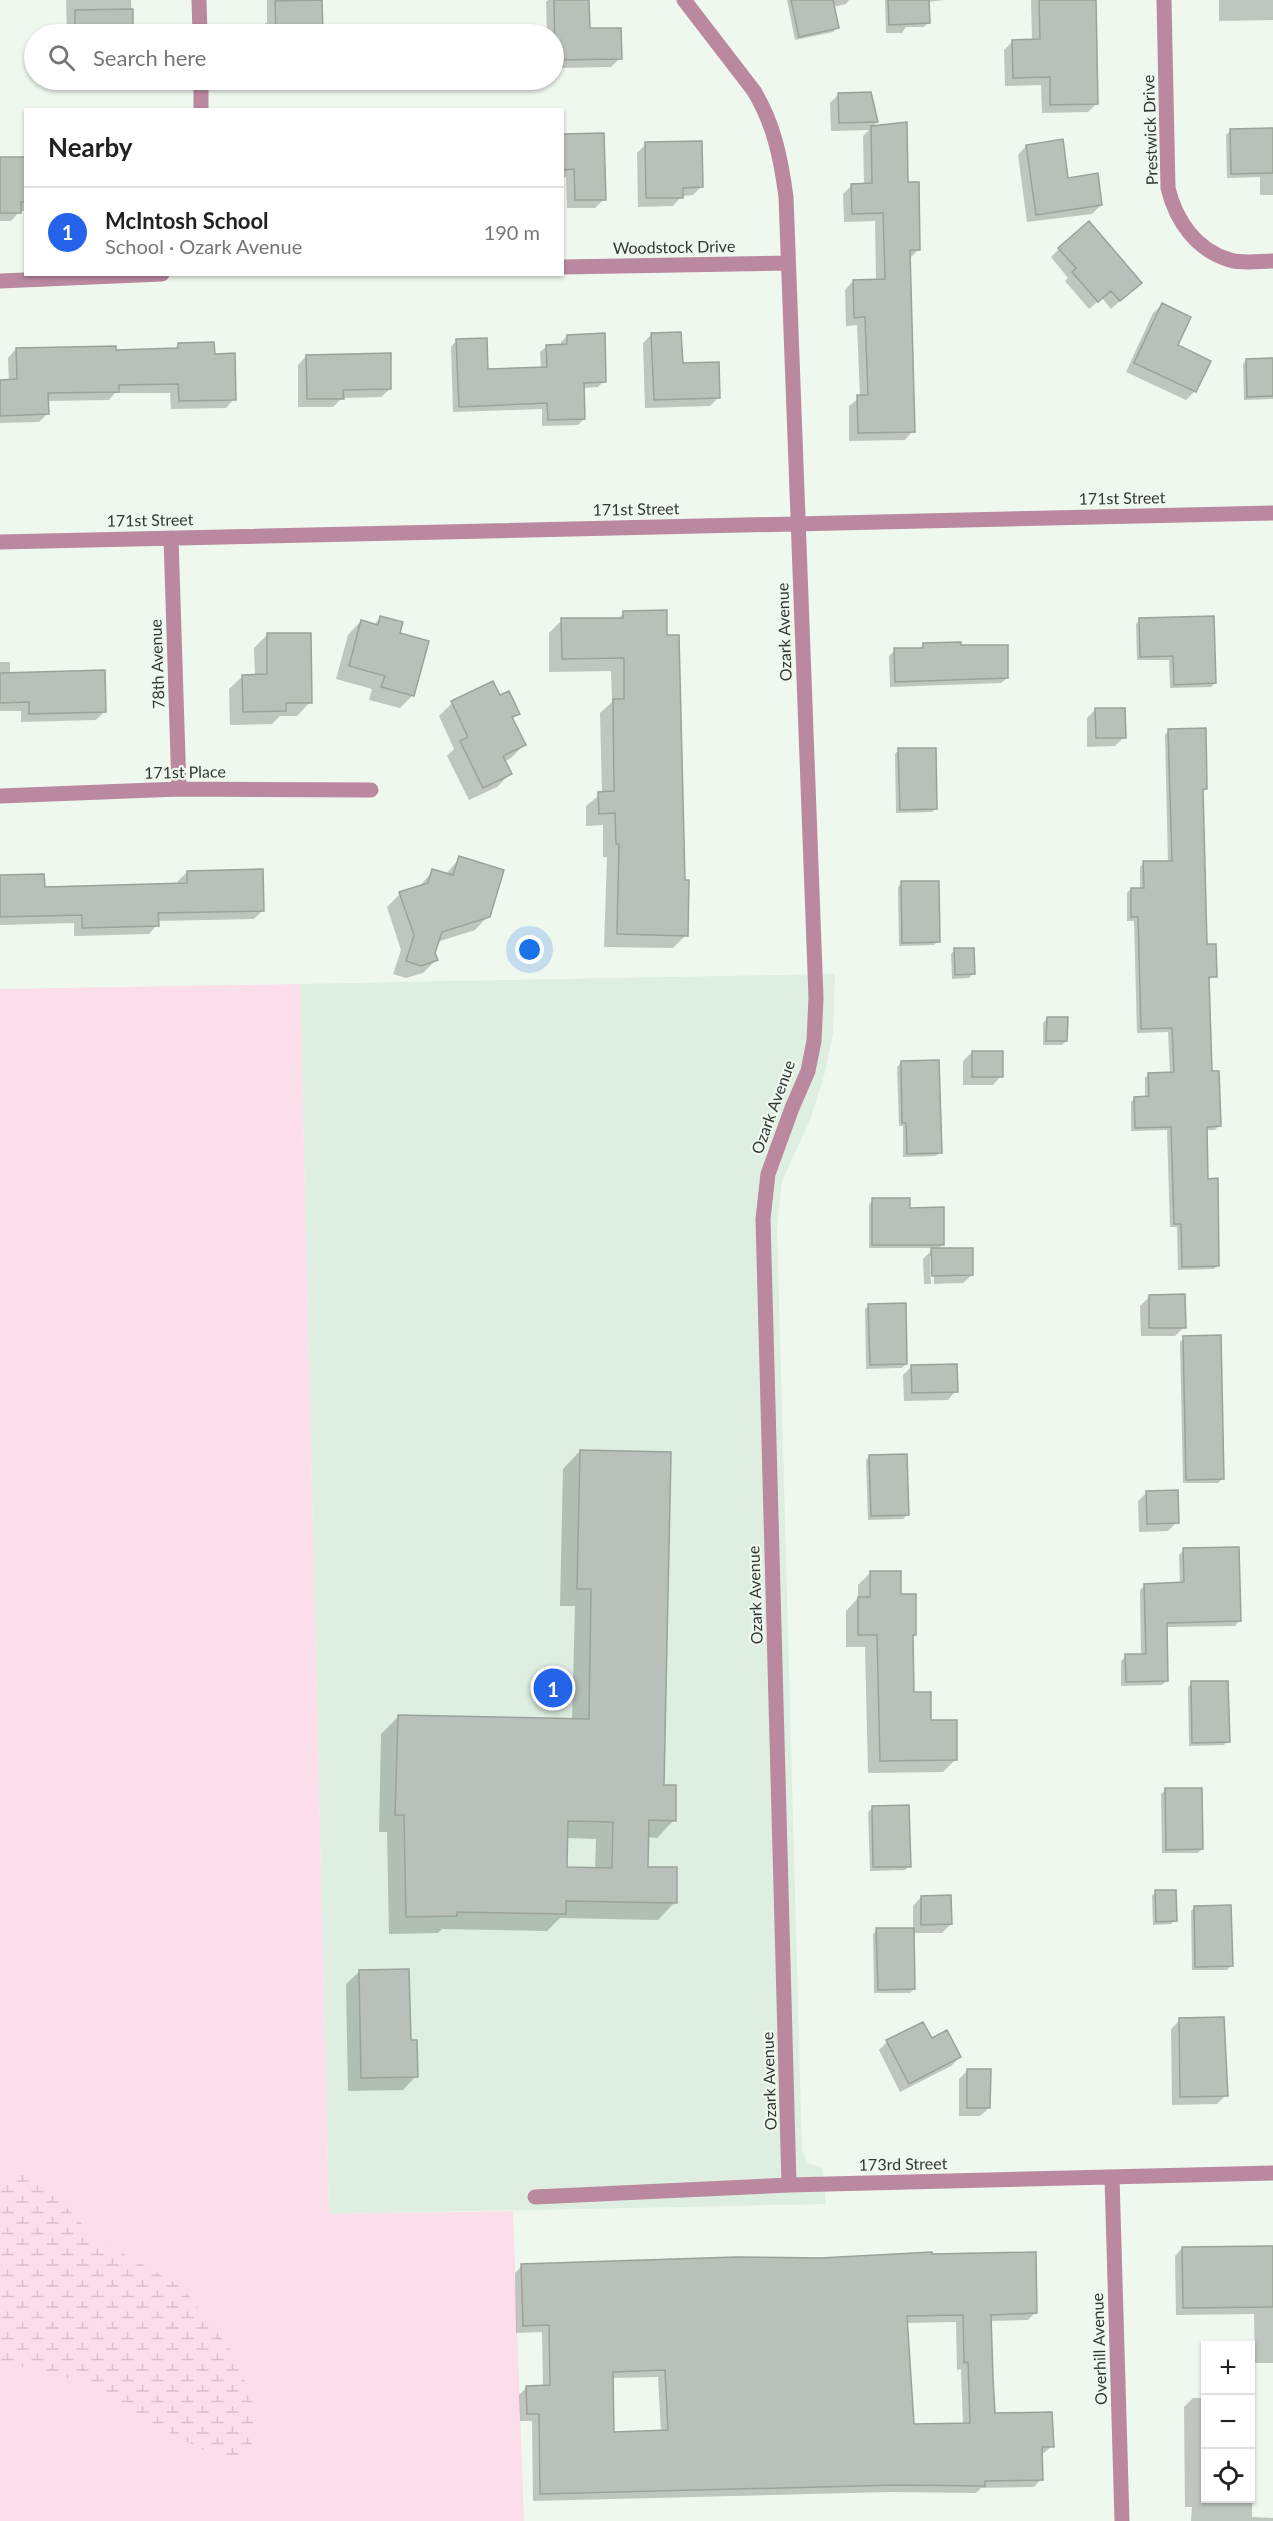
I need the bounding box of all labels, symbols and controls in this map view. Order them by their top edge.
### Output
search box [24,24,564,90]
icon: search [45,41,78,74]
text: Search here [93,44,206,71]
street label: Prestwick Drive [1138,74,1161,186]
text: Nearby [48,131,133,163]
text: McIntosh School [105,207,269,234]
text: 1 [62,220,73,244]
text: 190 m [484,220,540,244]
text: School · Ozark Avenue [105,234,302,258]
street label: Woodstock Drive [613,236,735,257]
street label: 171st Street [1078,487,1166,508]
street label: 171st Street [592,498,680,519]
street label: 171st Street [106,509,194,530]
street label: Ozark Avenue [772,583,795,681]
street label: 78th Avenue [145,619,168,709]
street label: 171st Place [144,761,226,782]
your location [515,935,544,964]
street label: Ozark Avenue [747,1057,798,1156]
street label: Ozark Avenue [743,1546,766,1644]
pin: 1 [534,1666,572,1710]
street label: Ozark Avenue [757,2032,780,2130]
street label: 173rd Street [859,2153,948,2174]
street label: Overhill Avenue [1087,2293,1110,2405]
map controls [1201,2341,1255,2503]
button: + [1201,2341,1255,2395]
button: − [1201,2395,1255,2449]
button: locate [1201,2449,1255,2503]

